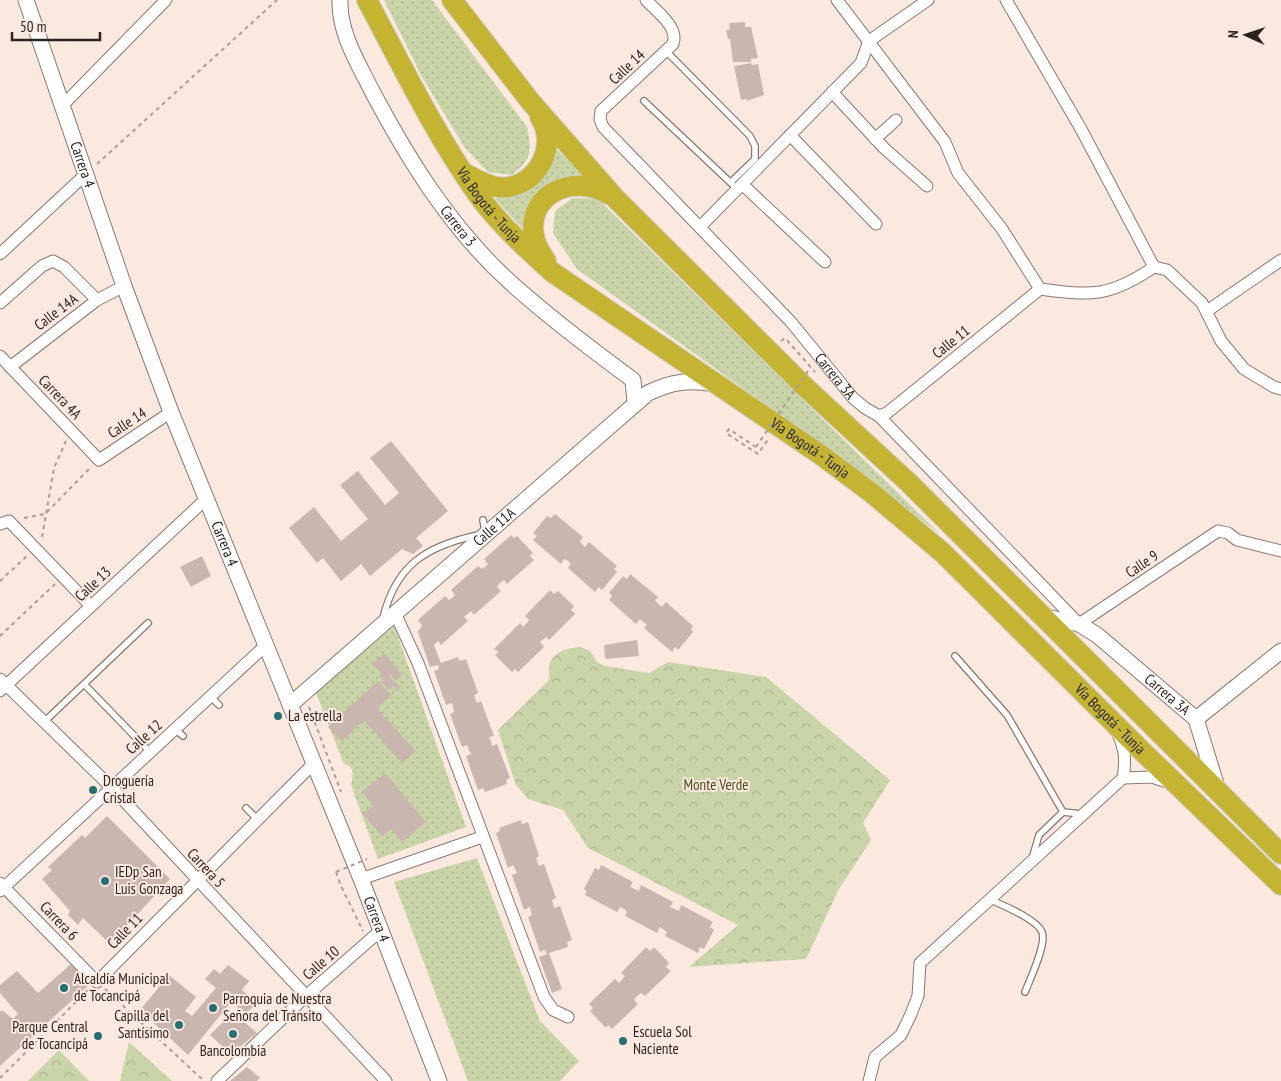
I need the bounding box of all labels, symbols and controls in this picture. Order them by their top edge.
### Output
scale bar [12,10,100,42]
north arrow [1221,10,1271,60]
text: 50 m [20,17,46,36]
text: N [1224,30,1242,39]
street label: Calle 14 [605,45,649,88]
street label: Carrera 4 [66,139,100,190]
street label: Vía Bogotá - Tunja [452,162,525,247]
street label: Carrera 3 [436,202,481,250]
street label: Calle 14A [30,289,82,334]
street label: Calle 11 [928,321,973,362]
street label: Carrera 3A [811,349,861,404]
street label: Carrera 4A [35,371,87,423]
street label: Calle 14 [104,403,150,442]
street label: Vía Bogotá - Tunja [766,413,854,482]
street label: Calle 11A [469,502,520,550]
street label: Carrera 4 [207,518,243,569]
street label: Calle 9 [1122,546,1162,581]
street label: Calle 13 [71,562,115,605]
street label: Carrera 3A [1141,669,1195,720]
street label: Vía Bogotá - Tunja [1070,679,1150,758]
place label: La estrella [288,706,342,725]
marker: La estrella [272,710,284,722]
street label: Calle 12 [121,715,166,758]
place label: Droguería Cristal [103,771,154,807]
park label: Monte Verde [684,775,748,794]
marker: Droguería Cristal [87,784,99,796]
street label: Carrera 5 [183,844,229,891]
place label: IEDp San Luis Gonzaga [115,862,183,898]
marker: IEDp San Luis Gonzaga [99,875,111,887]
street label: Carrera 4 [360,893,394,945]
street label: Carrera 6 [36,897,83,944]
street label: Calle 11 [103,909,146,953]
street label: Calle 10 [298,941,343,984]
place label: Alcaldía Municipal de Tocancipá [74,969,169,1005]
marker: Alcaldía Municipal de Tocancipá [58,982,70,994]
place label: Parroquia de Nuestra Señora del Tránsito [223,989,331,1025]
marker: Parroquia de Nuestra Señora del Tránsito [207,1002,219,1014]
place label: Capilla del Santísimo [114,1006,170,1042]
place label: Parque Central de Tocancipá [12,1017,89,1053]
marker: Capilla del Santísimo [173,1019,185,1031]
place label: Escuela Sol Naciente [633,1022,692,1058]
marker: Bancolombia [227,1028,239,1040]
marker: Parque Central de Tocancipá [92,1030,104,1042]
marker: Escuela Sol Naciente [617,1035,629,1047]
place label: Bancolombia [200,1041,266,1060]

